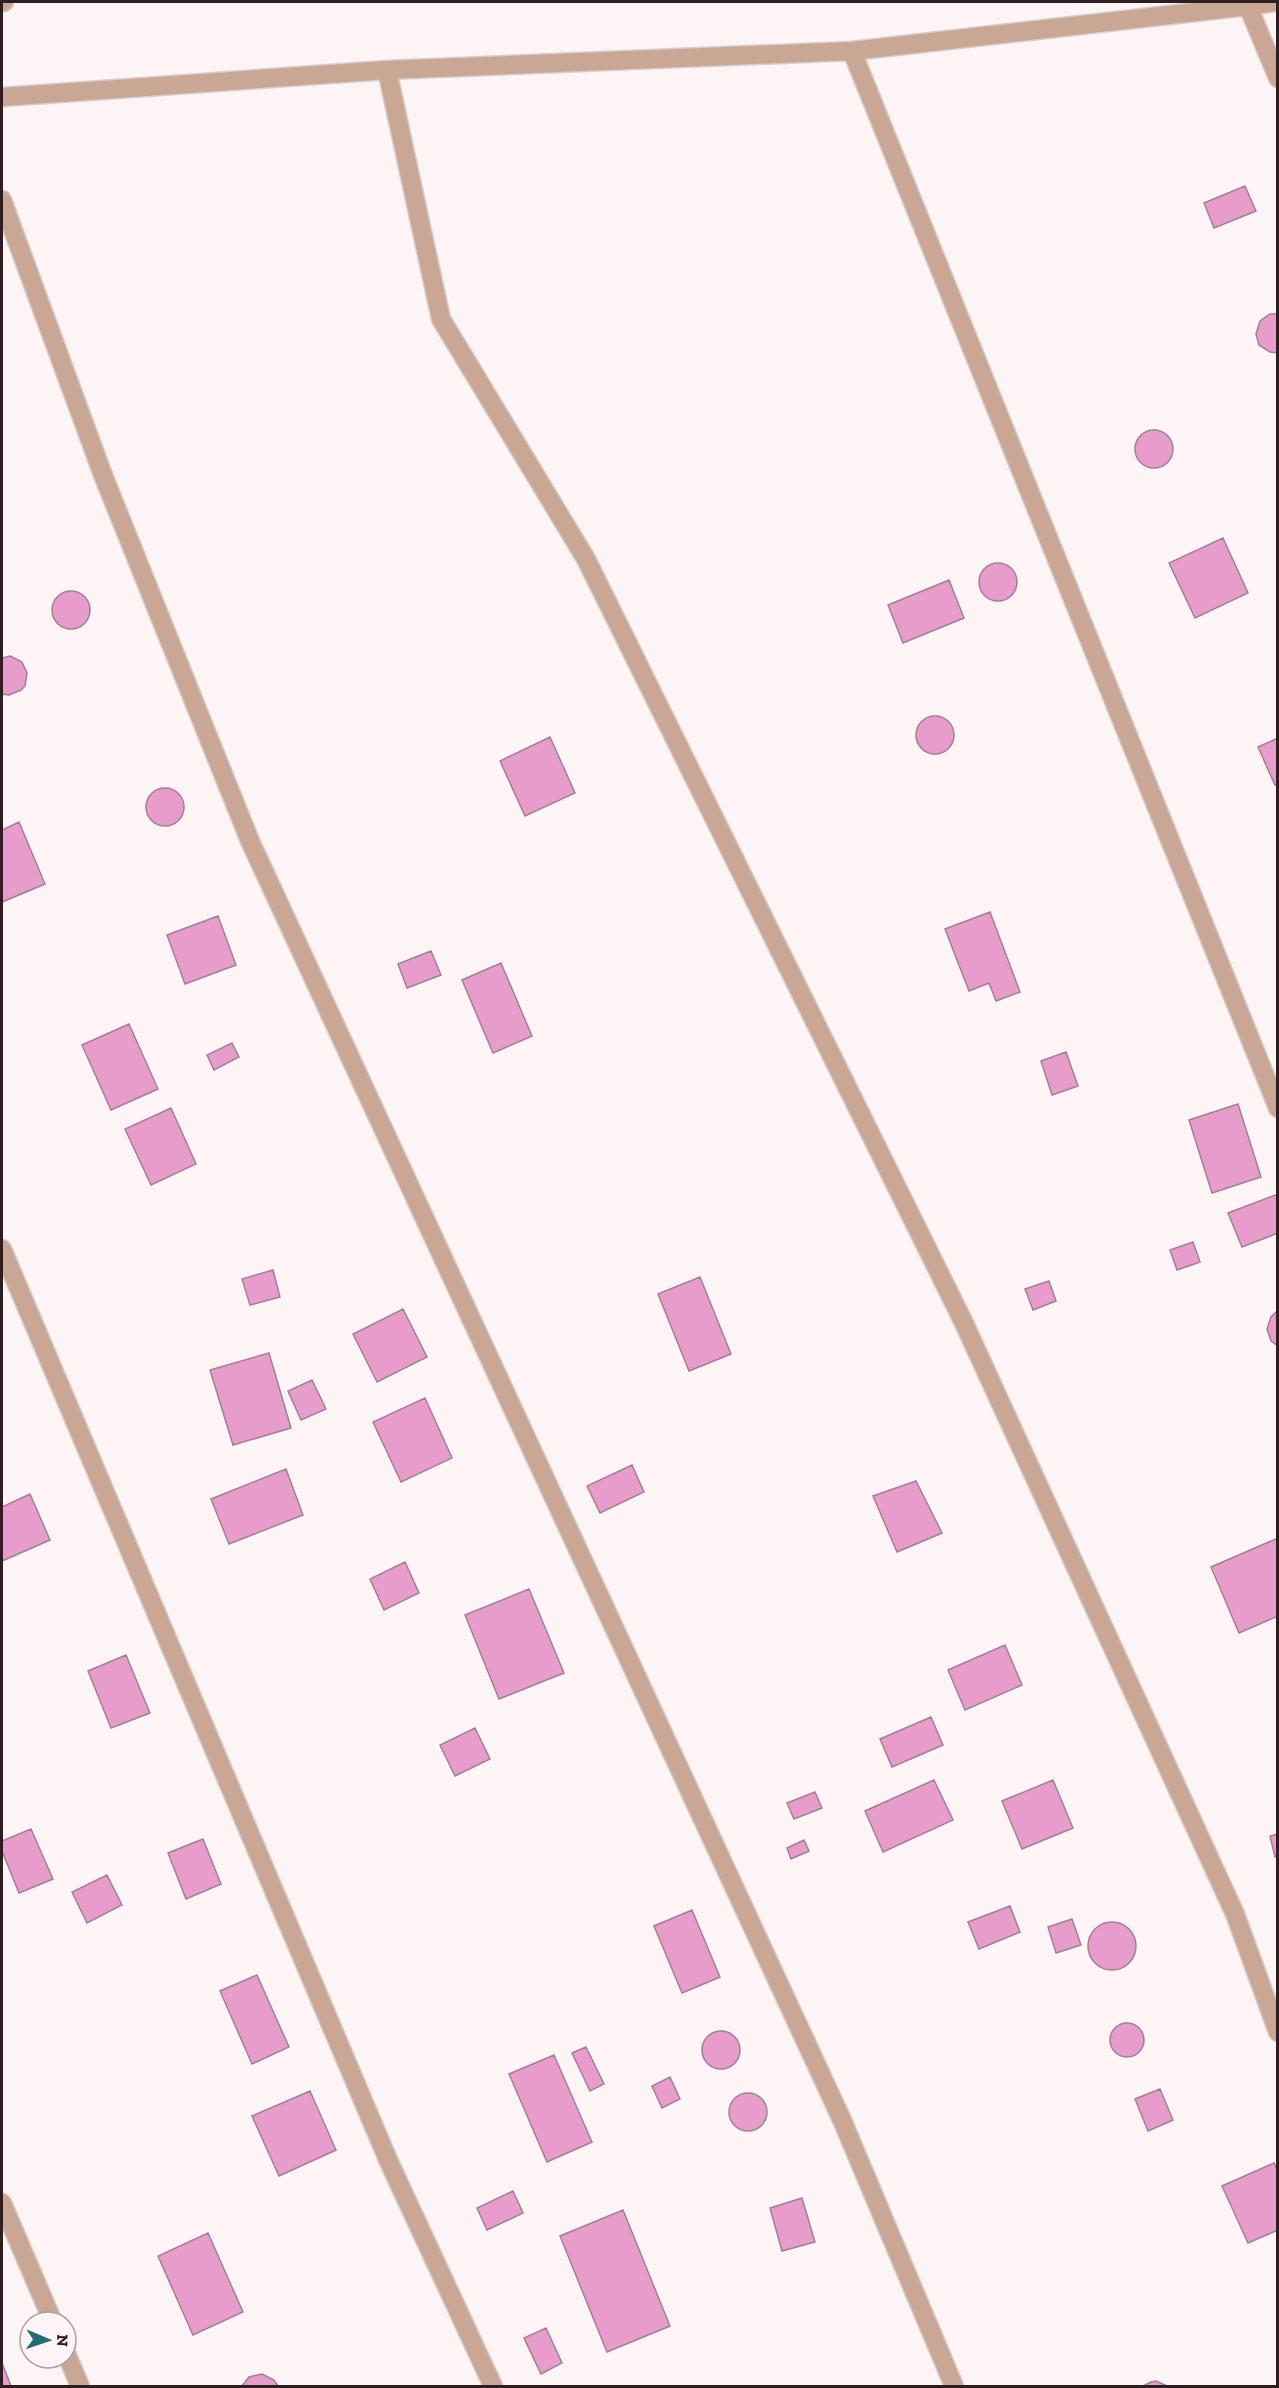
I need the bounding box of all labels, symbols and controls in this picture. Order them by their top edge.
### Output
north arrow [18,2310,78,2370]
text: N [53,2334,72,2347]

